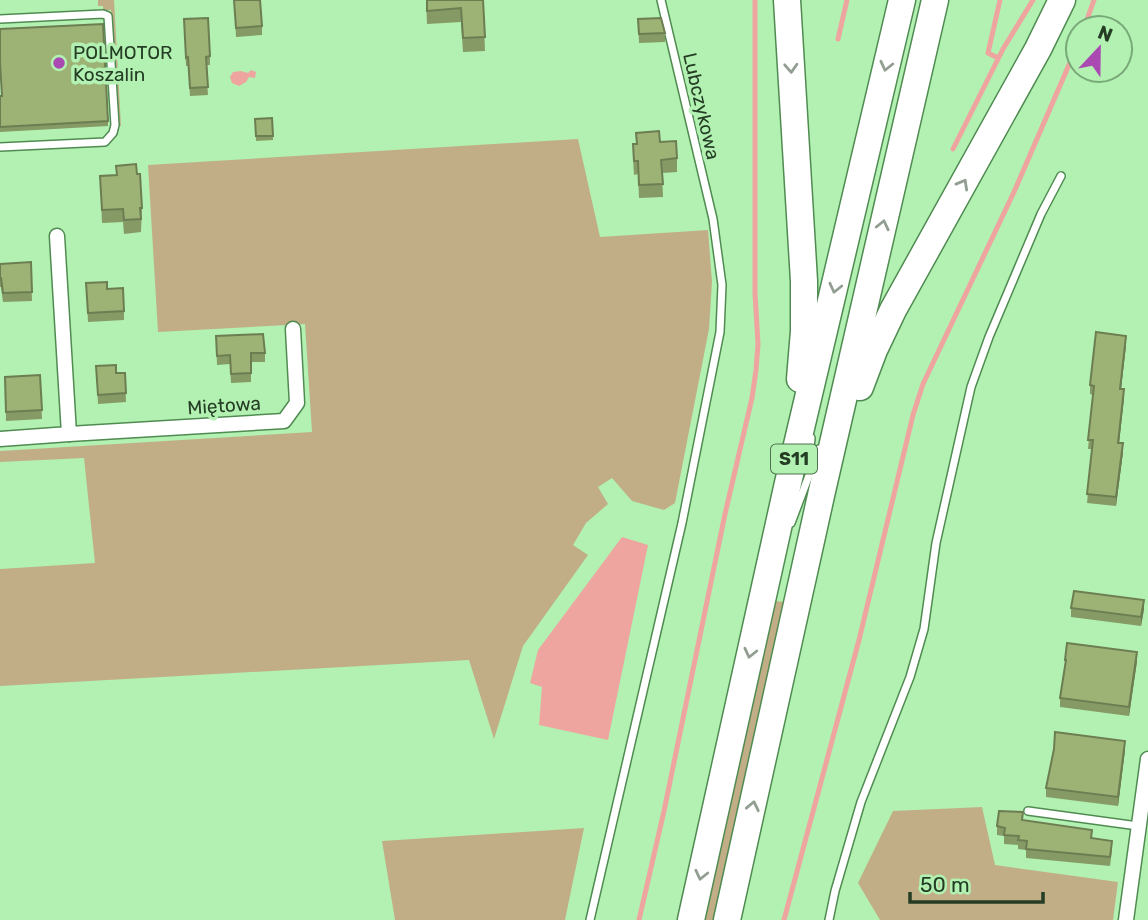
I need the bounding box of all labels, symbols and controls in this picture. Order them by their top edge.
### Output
north arrow [1064,14,1134,84]
text: N [1095,20,1116,47]
place label: POLMOTOR Koszalin [73,41,172,86]
street label: Lubczykowa [678,50,725,162]
marker: POLMOTOR Koszalin [51,55,67,71]
one-way arrow [880,60,894,72]
one-way arrow [783,63,798,74]
one-way arrow [955,179,968,192]
one-way arrow [875,219,889,231]
one-way arrow [829,282,843,294]
street label: Miętowa [186,391,262,420]
road number: S11 [771,444,817,474]
one-way arrow [744,647,759,659]
one-way arrow [744,800,759,812]
scale bar [910,860,1043,904]
one-way arrow [695,869,709,881]
text: 50 m [920,872,970,897]

